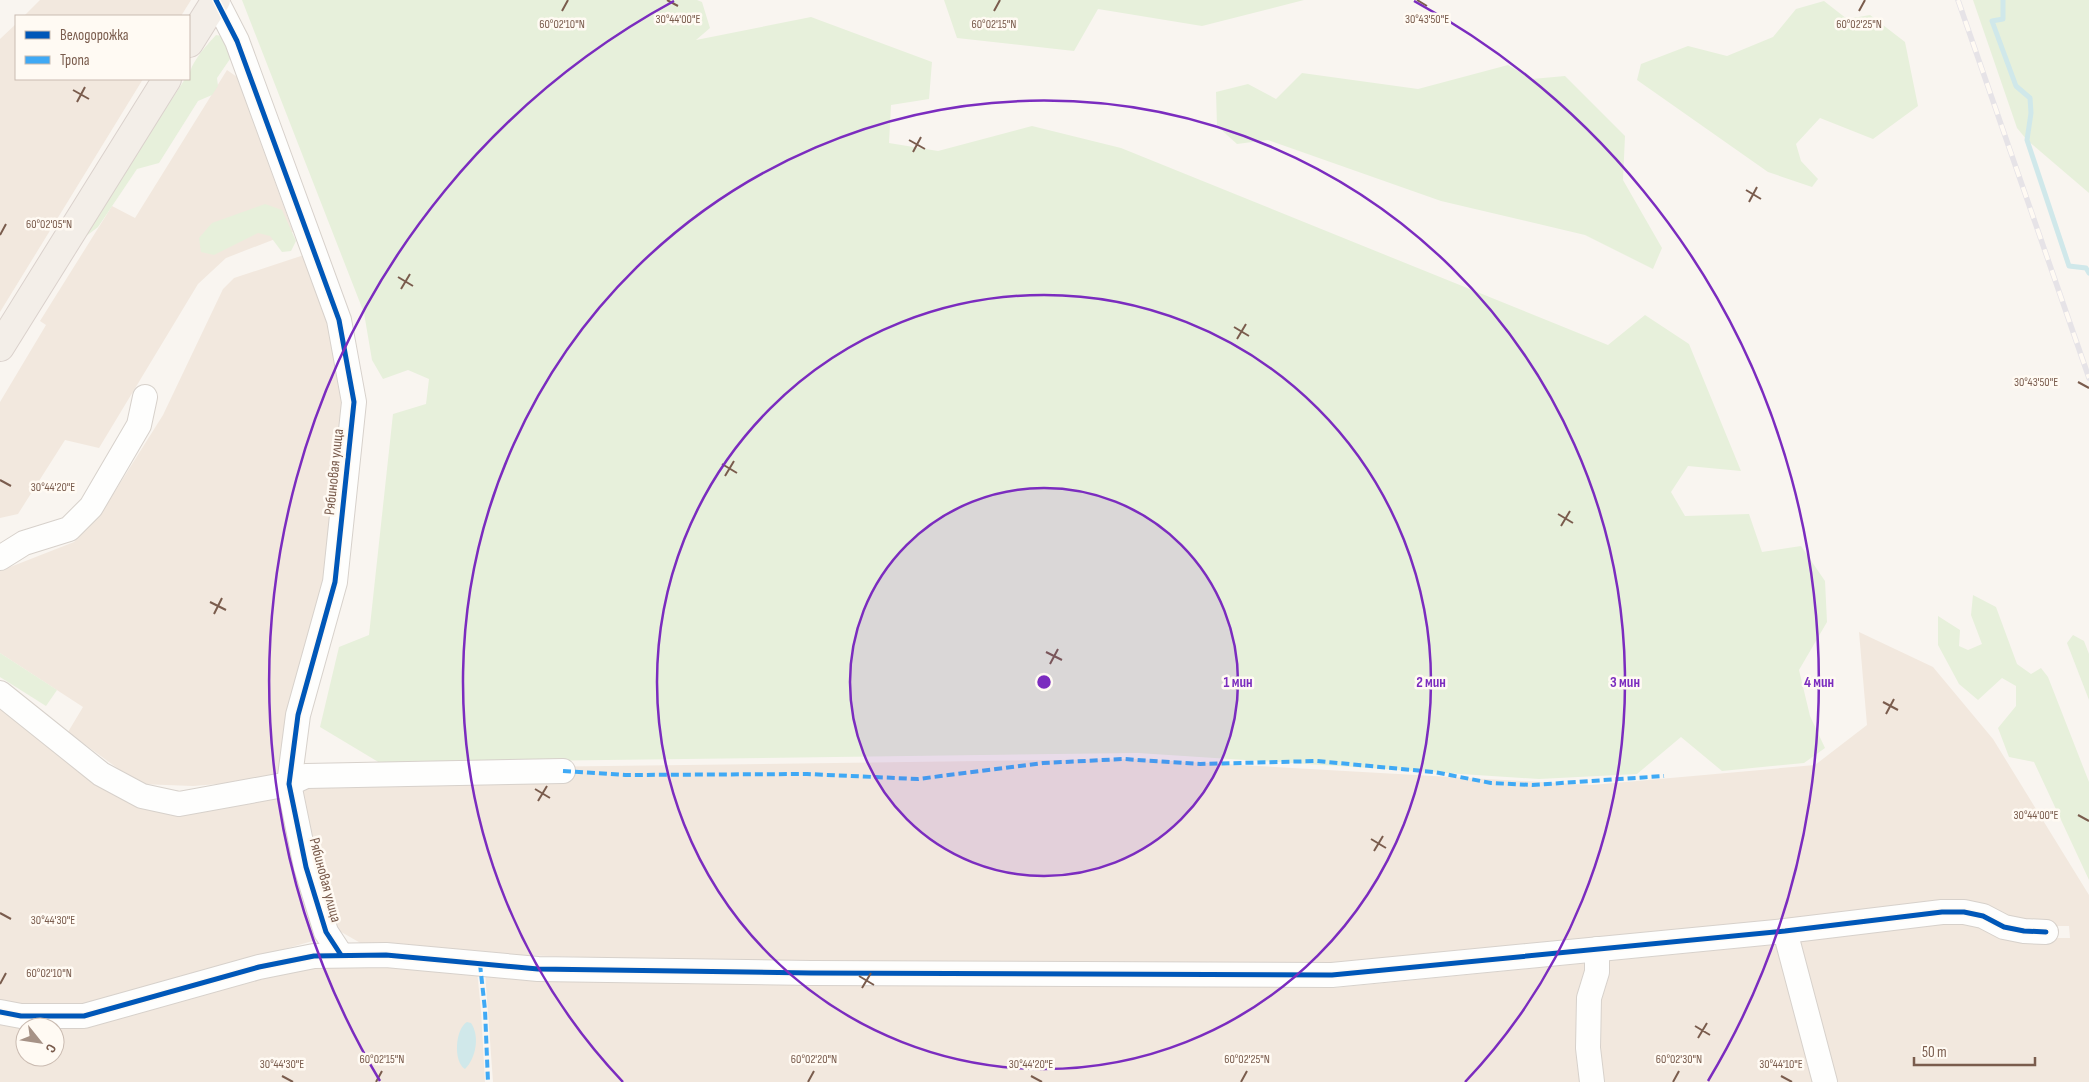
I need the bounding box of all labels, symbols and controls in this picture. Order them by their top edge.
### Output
text: 30°44'00"E [656,12,700,27]
text: 30°43'50"E [1405,12,1449,27]
legend [15,15,190,80]
text: 60°02'10"N [539,17,585,32]
text: 60°02'15"N [971,17,1017,32]
text: 60°02'25"N [1836,17,1882,32]
text: Велодорожка [60,26,129,45]
text: Тропа [60,51,90,70]
text: 60°02'05"N [26,217,72,232]
text: 30°43'50"E [2014,375,2058,390]
street label: Рябиновая улица [320,428,348,516]
text: 30°44'20"E [31,480,75,495]
centre of rings [1035,673,1053,691]
text: 1 мин [1223,673,1253,692]
text: 2 мин [1416,673,1446,692]
text: 3 мин [1610,673,1640,692]
text: 4 мин [1804,673,1834,692]
text: 30°44'00"E [2014,808,2058,823]
street label: Рябиновая улица [305,836,345,925]
text: 30°44'30"E [31,913,75,928]
text: 60°02'10"N [26,966,72,981]
north arrow [15,1017,65,1067]
scale bar [1914,1034,2035,1066]
text: С [42,1041,60,1056]
text: 50 m [1922,1043,1947,1062]
text: 60°02'15"N [359,1052,405,1067]
text: 60°02'20"N [791,1052,837,1067]
text: 60°02'25"N [1224,1052,1270,1067]
text: 60°02'30"N [1656,1052,1702,1067]
text: 30°44'30"E [260,1057,304,1072]
text: 30°44'20"E [1009,1057,1053,1072]
text: 30°44'10"E [1759,1057,1803,1072]

